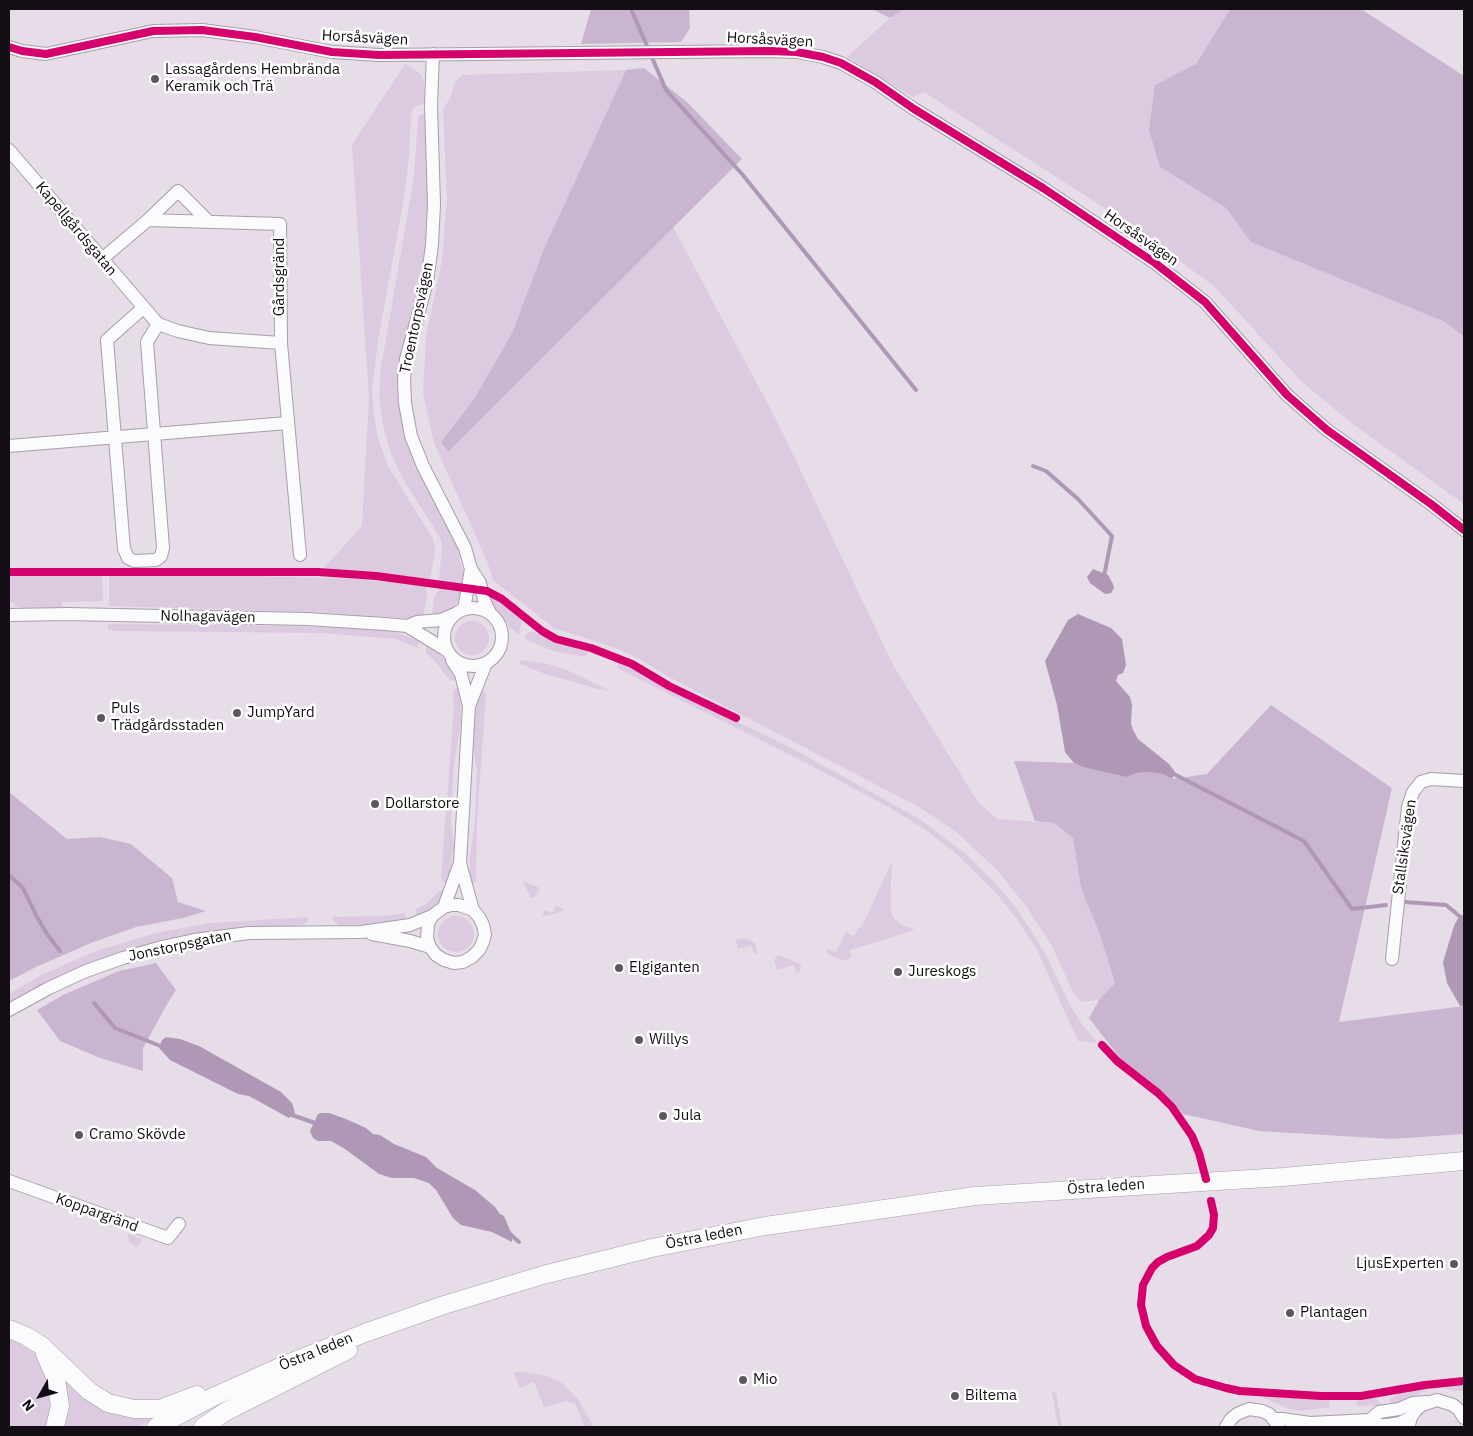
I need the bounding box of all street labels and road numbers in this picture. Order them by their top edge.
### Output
street label: Horsåsvägen [321,27,409,49]
street label: Horsåsvägen [726,29,814,51]
street label: Kapellgårdsgatan [31,178,121,280]
street label: Horsåsvägen [1100,206,1182,270]
street label: Gårdsgränd [271,238,289,316]
street label: Troentorpsvägen [396,261,438,375]
street label: Nolhagavägen [160,607,256,627]
street label: Stallsiksvägen [1389,798,1421,896]
street label: Jonstorpsgatan [127,926,233,966]
street label: Östra leden [1067,1175,1145,1199]
street label: Koppargränd [53,1190,141,1236]
street label: Östra leden [664,1221,744,1253]
street label: Östra leden [277,1329,355,1375]

